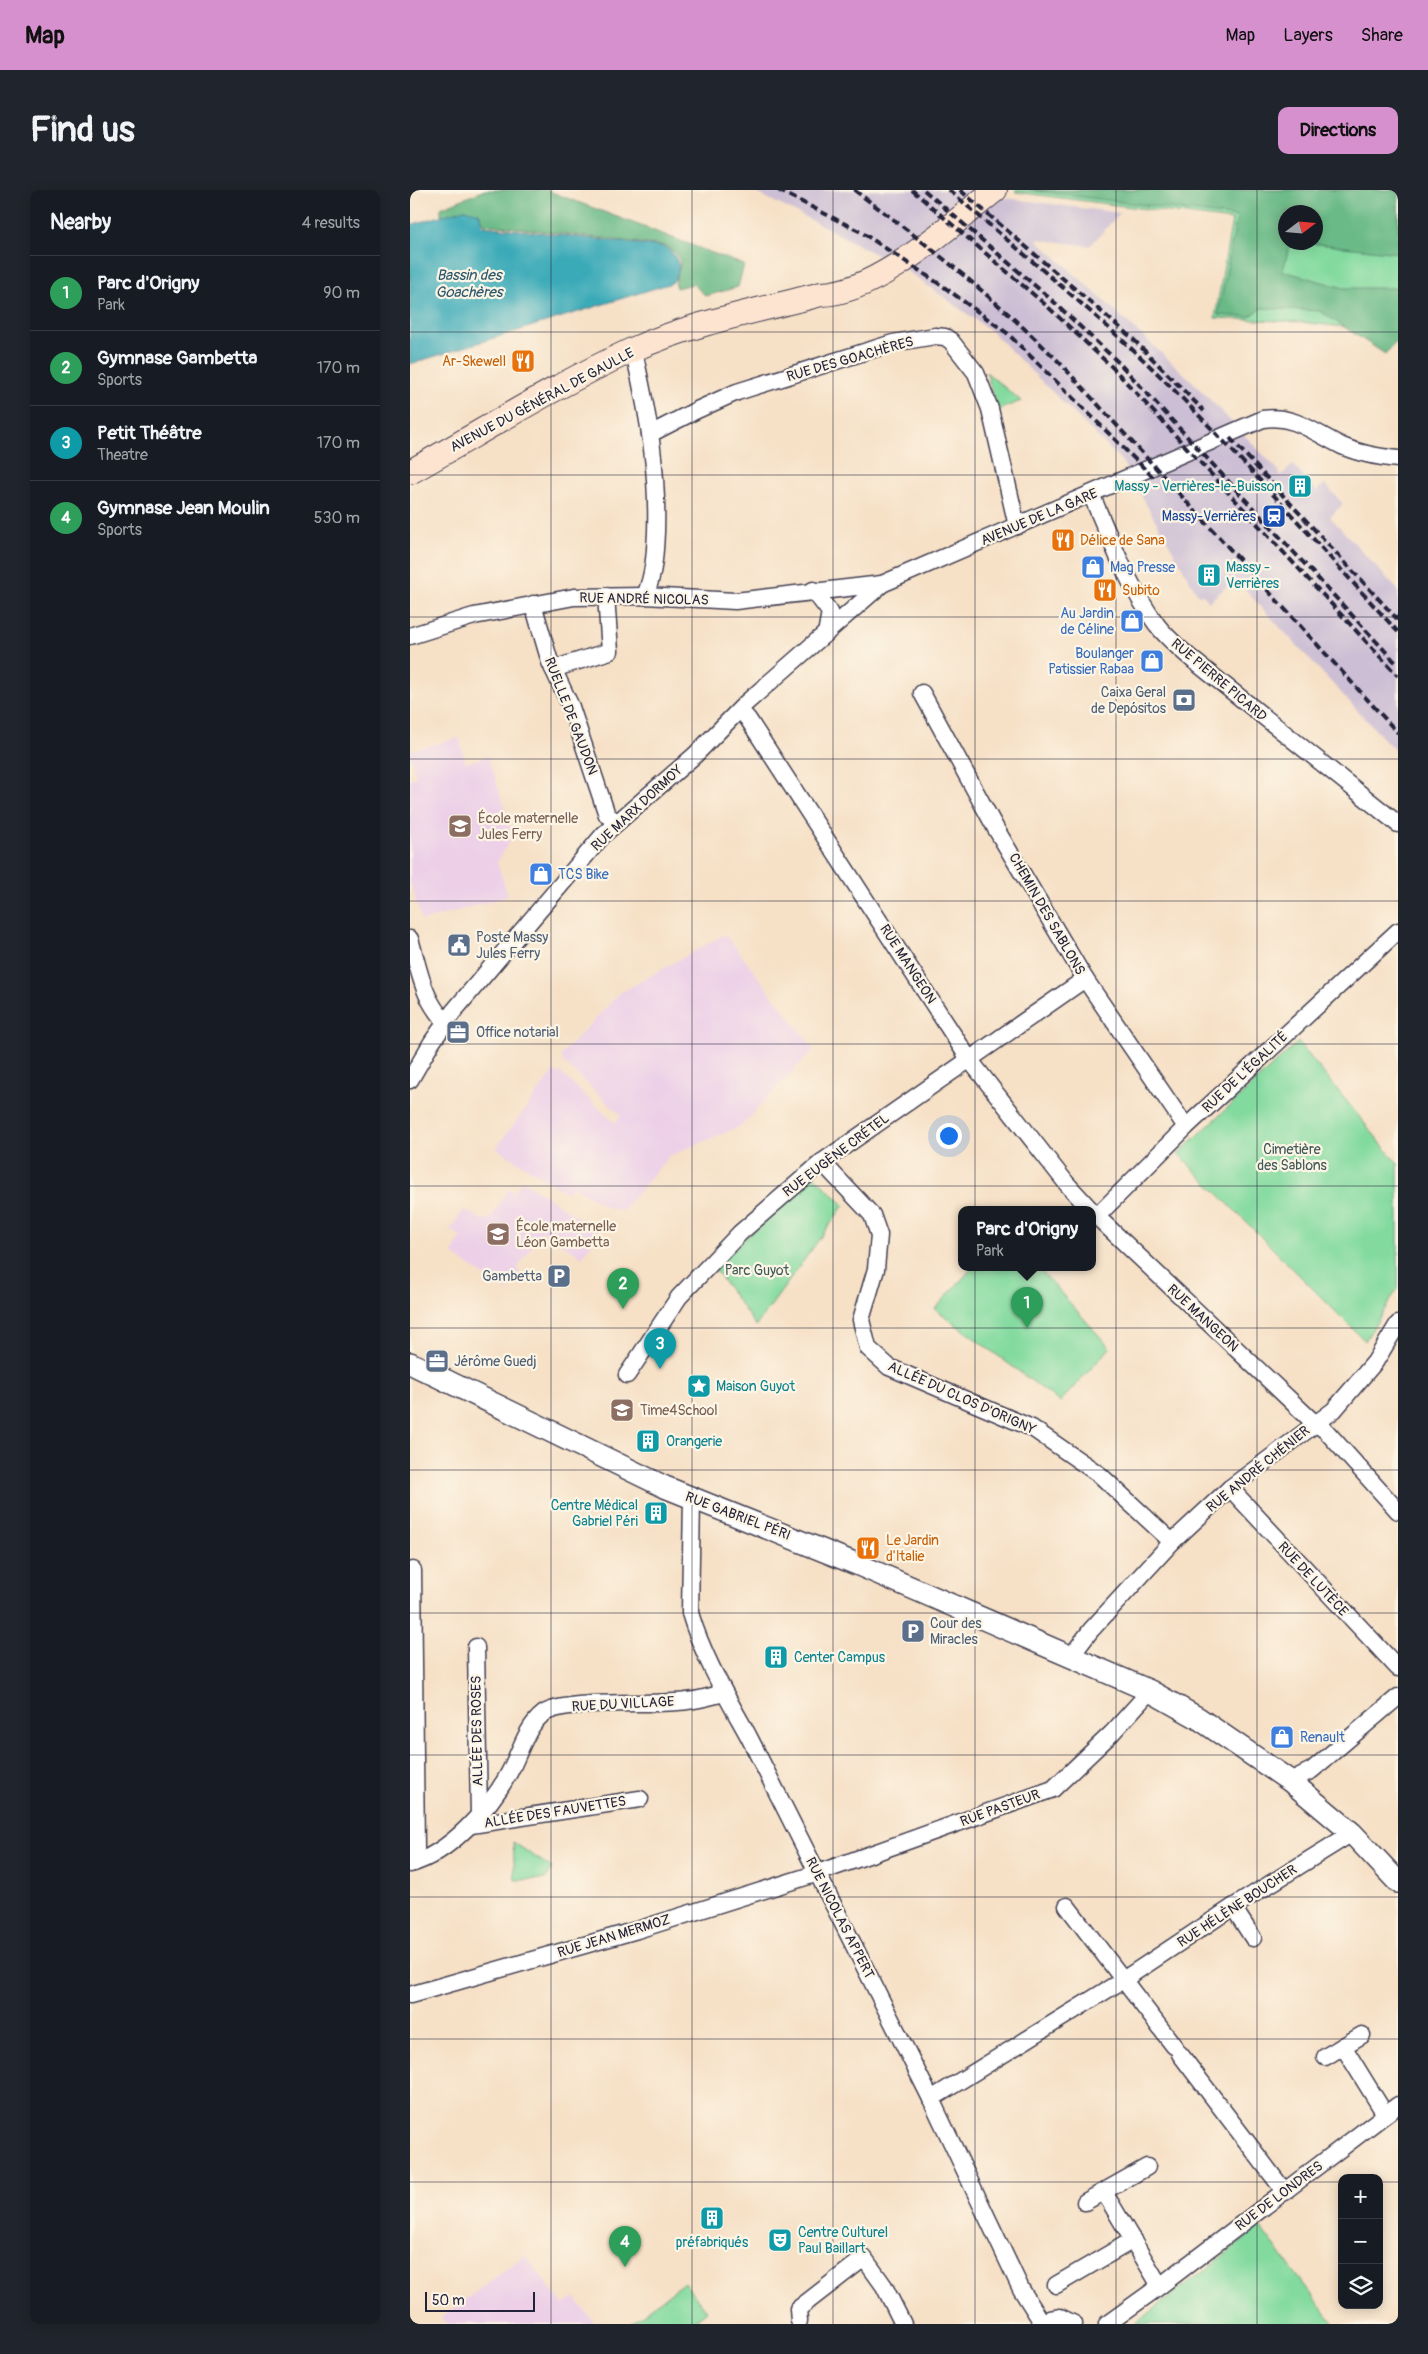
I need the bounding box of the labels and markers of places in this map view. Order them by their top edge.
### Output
restaurant icon: Ar-Skewell [510,348,536,374]
place label: Ar-Skewell [442,353,506,370]
building icon: Massy - Verrières-le-Buisson [1287,473,1313,499]
place label: Massy - Verrières-le-Buisson [1114,478,1282,495]
station icon: Massy-Verrières [1261,503,1287,529]
place label: Massy-Verrières [1162,508,1257,525]
restaurant icon: Délice de Sana [1050,527,1076,553]
place label: Délice de Sana [1080,532,1165,549]
shop icon: Mag Presse [1080,554,1106,580]
place label: Mag Presse [1110,559,1175,576]
place label: Massy - Verrières [1226,559,1280,592]
building icon: Massy - Verrières [1196,562,1222,588]
restaurant icon: Subito [1092,577,1118,603]
place label: Subito [1122,582,1160,599]
place label: Au Jardin de Céline [1060,605,1114,638]
shop icon: Au Jardin de Céline [1119,608,1145,634]
place label: Boulanger Patissier Rabaa [1048,645,1134,678]
shop icon: Boulanger Patissier Rabaa [1139,648,1165,674]
place label: Caixa Geral de Depósitos [1091,684,1167,717]
bank icon: Caixa Geral de Depósitos [1171,687,1197,713]
place label: École maternelle Jules Ferry [478,809,578,843]
school or university icon: École maternelle Jules Ferry [447,813,473,839]
shop icon: TCS Bike [528,861,554,887]
place label: TCS Bike [558,866,609,883]
place label: Poste Massy Jules Ferry [476,929,548,962]
public building icon: Poste Massy Jules Ferry [446,932,472,958]
office icon: Office notarial [445,1019,471,1045]
place label: Office notarial [476,1024,559,1041]
place label: École maternelle Léon Gambetta [516,1217,616,1251]
school or university icon: École maternelle Léon Gambetta [485,1221,511,1247]
parking icon: Gambetta [546,1263,572,1289]
place label: Gambetta [482,1268,542,1285]
pin: 2 [607,1268,639,1309]
pin: 1 [1011,1287,1043,1328]
pin: 3 [644,1328,676,1369]
office icon: Jérôme Guedj [424,1348,450,1374]
place label: Jérôme Guedj [454,1353,537,1370]
place icon: Maison Guyot [686,1373,712,1399]
place label: Maison Guyot [716,1378,795,1395]
school or university icon: Time4School [609,1397,635,1423]
place label: Time4School [640,1402,718,1419]
building icon: Orangerie [635,1428,661,1454]
place label: Orangerie [666,1433,722,1450]
place label: Centre Médical Gabriel Péri [551,1497,638,1530]
building icon: Centre Médical Gabriel Péri [643,1500,669,1526]
place label: Le Jardin d'Italie [886,1532,939,1565]
restaurant icon: Le Jardin d'Italie [855,1535,881,1561]
place label: Cour des Miracles [930,1615,982,1648]
parking icon: Cour des Miracles [900,1618,926,1644]
building icon: Center Campus [763,1644,789,1670]
place label: Center Campus [794,1649,886,1666]
shop icon: Renault [1269,1724,1295,1750]
place label: Renault [1300,1729,1345,1746]
building icon: préfabriqués [699,2205,725,2231]
place label: Centre Culturel Paul Baillart [798,2224,888,2257]
pin: 4 [609,2226,641,2267]
theatre icon: Centre Culturel Paul Baillart [767,2227,793,2253]
place label: préfabriqués [676,2234,749,2251]

